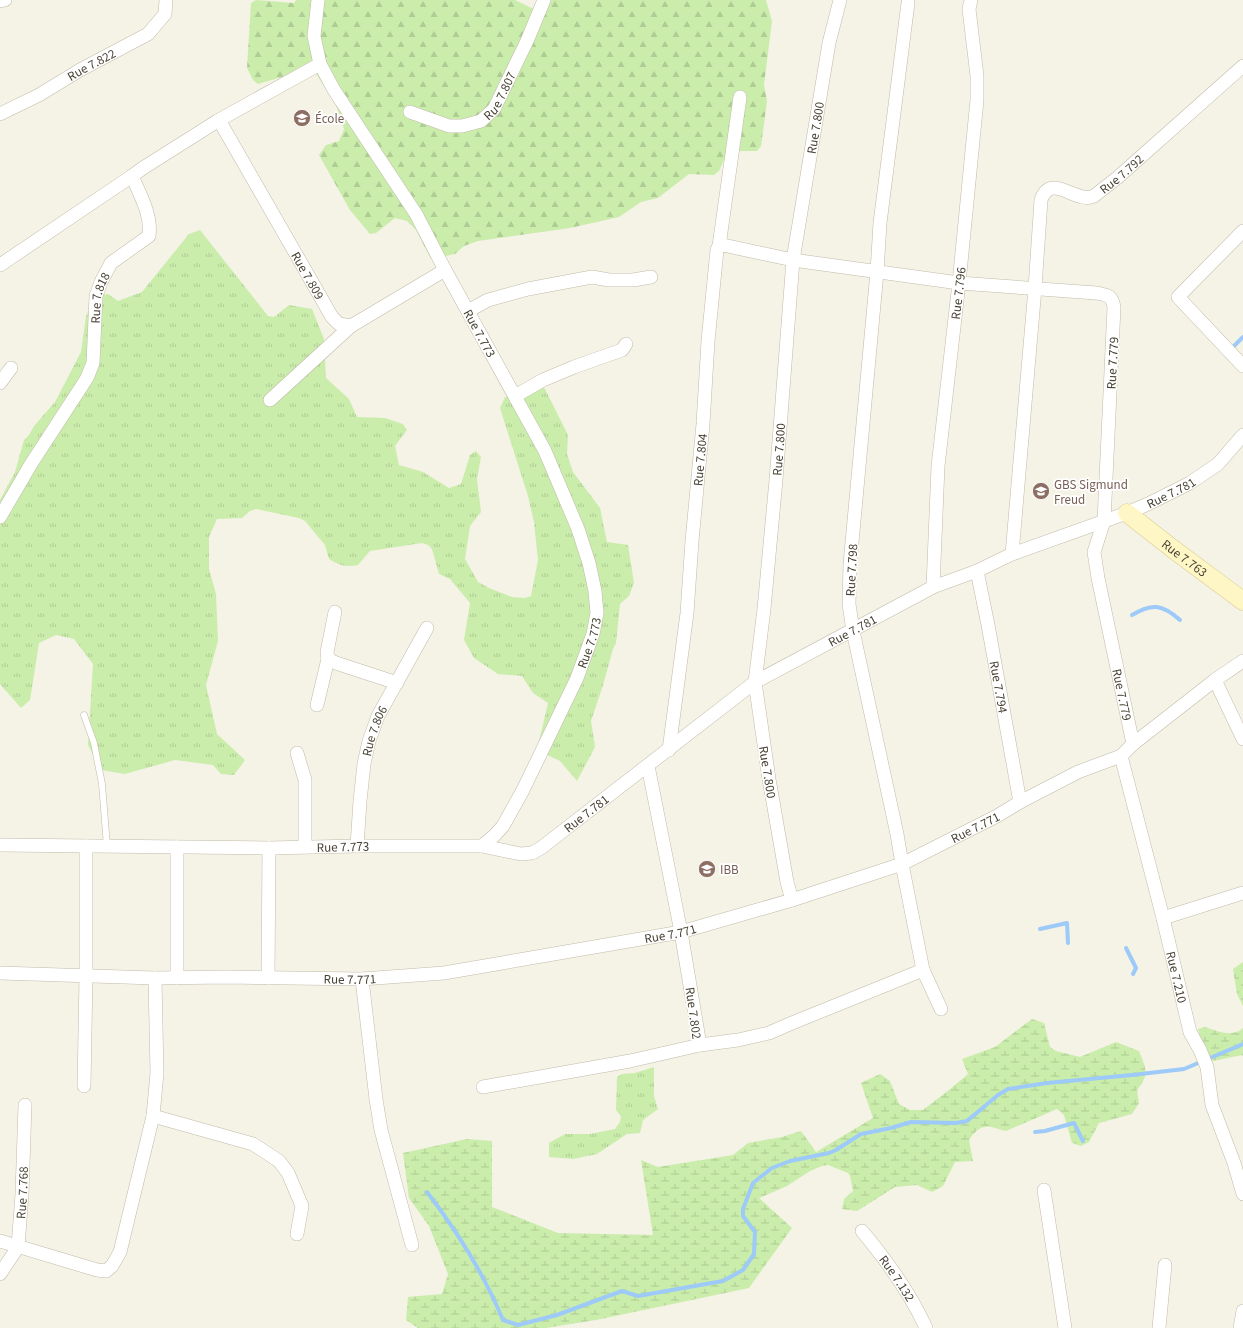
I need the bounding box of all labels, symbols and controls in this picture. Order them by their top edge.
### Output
street label: Rue 7.822 [64,45,119,86]
street label: Rue 7.807 [480,69,521,125]
street label: Rue 7.800 [803,101,829,155]
school or university icon: École [292,108,312,128]
place label: École [315,110,344,128]
street label: Rue 7.792 [1096,151,1148,198]
street label: Rue 7.809 [286,248,328,303]
street label: Rue 7.796 [947,266,971,321]
street label: Rue 7.818 [87,269,115,324]
street label: Rue 7.773 [459,306,500,361]
street label: Rue 7.779 [1103,336,1123,390]
street label: Rue 7.800 [768,423,790,476]
street label: Rue 7.804 [689,432,712,487]
street label: Rue 7.781 [1144,474,1200,513]
place label: GBS Sigmund Freud [1054,476,1128,509]
school or university icon: GBS Sigmund Freud [1031,481,1051,501]
street label: Rue 7.763 [1158,535,1211,581]
street label: Rue 7.798 [842,543,862,597]
street label: Rue 7.781 [825,611,880,651]
street label: Rue 7.773 [573,616,606,671]
street label: Rue 7.794 [985,660,1012,715]
street label: Rue 7.779 [1107,667,1136,722]
street label: Rue 7.806 [358,703,392,758]
street label: Rue 7.800 [754,745,780,800]
street label: Rue 7.781 [560,791,613,837]
street label: Rue 7.771 [948,808,1003,848]
street label: Rue 7.773 [316,838,369,857]
school or university icon: IBB [697,859,717,879]
place label: IBB [720,861,739,879]
street label: Rue 7.771 [643,920,699,948]
street label: Rue 7.210 [1161,950,1191,1005]
street label: Rue 7.771 [323,970,377,989]
street label: Rue 7.802 [680,986,706,1040]
street label: Rue 7.768 [12,1166,33,1220]
street label: Rue 7.132 [874,1252,919,1305]

